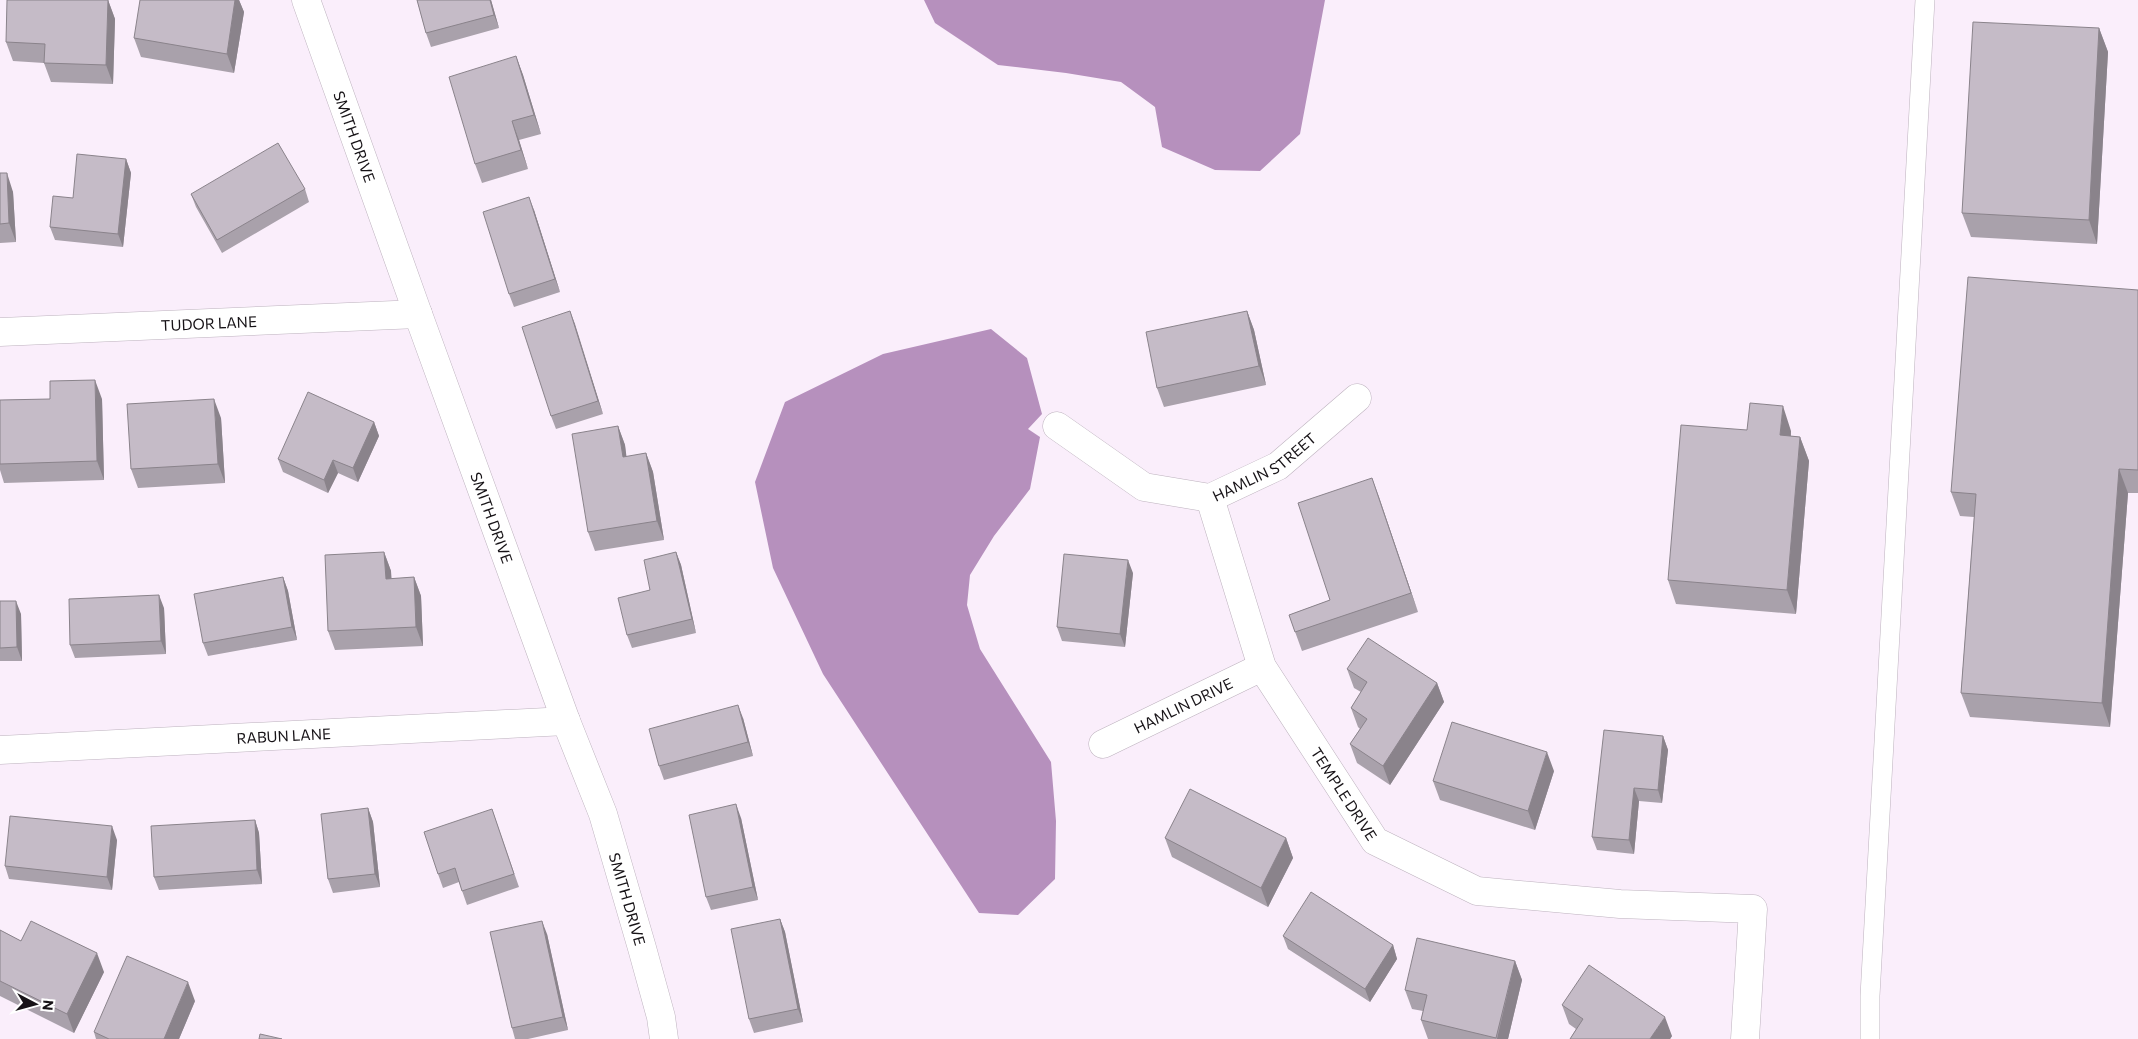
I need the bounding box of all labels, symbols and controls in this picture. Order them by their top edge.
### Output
street label: SMITH DRIVE [330,88,379,185]
street label: TUDOR LANE [160,312,257,334]
street label: HAMLIN STREET [1209,428,1320,505]
street label: SMITH DRIVE [467,470,517,566]
street label: HAMLIN DRIVE [1131,674,1235,737]
street label: RABUN LANE [236,724,331,747]
street label: TEMPLE DRIVE [1308,744,1381,844]
street label: SMITH DRIVE [606,850,650,947]
north arrow [10,979,60,1029]
text: N [39,999,57,1012]

